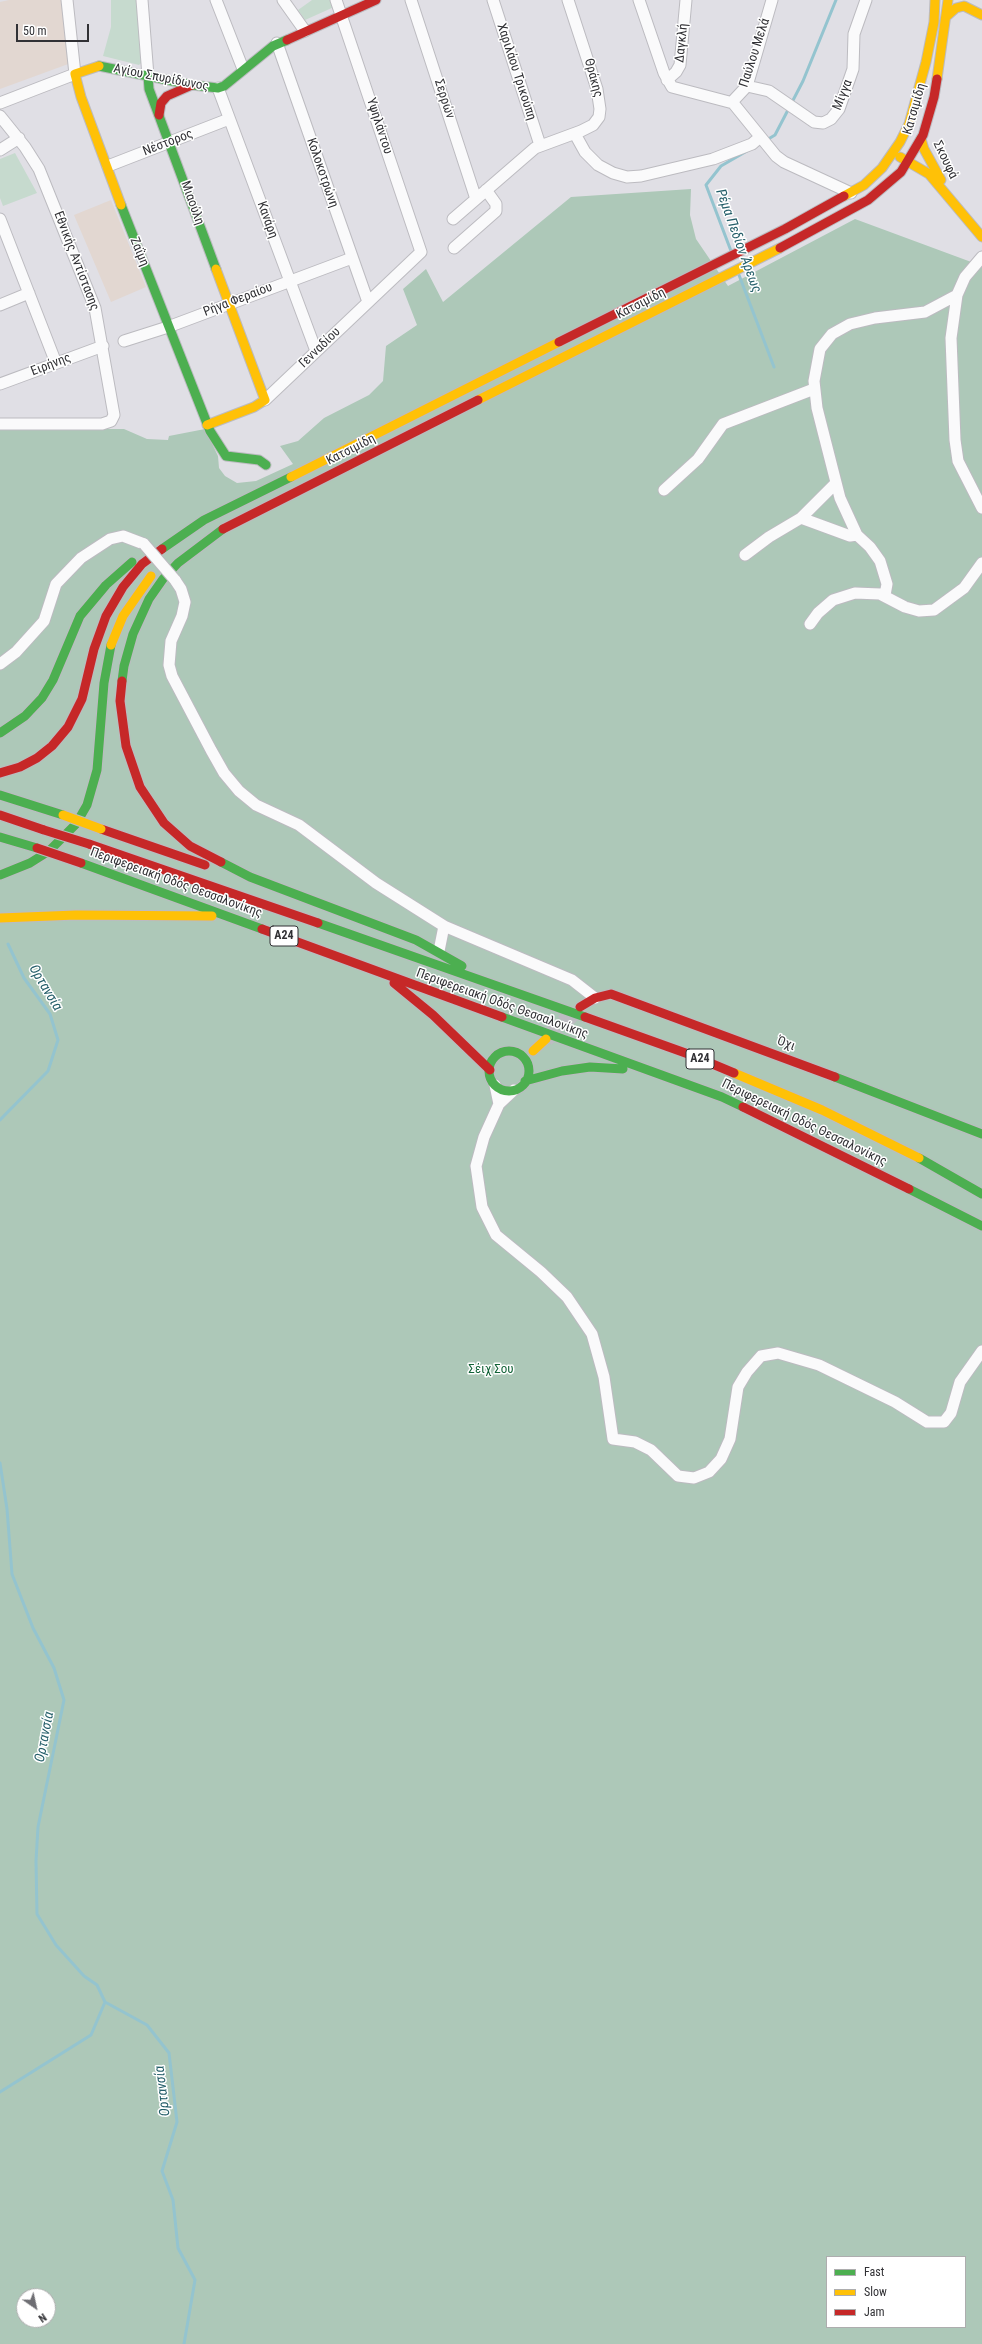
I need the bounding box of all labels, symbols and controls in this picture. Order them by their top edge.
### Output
scale bar [18,16,91,42]
street label: Παύλου Μελά [737,17,773,89]
street label: Χαριλάου Τρικούπη [493,22,539,122]
street label: Δαγκλή [672,23,692,63]
text: 50 m [23,24,47,38]
street label: Θράκης [580,57,606,99]
street label: Αγίου Σπυρίδωνος [112,61,210,95]
street label: Σερρών [430,77,458,121]
street label: Μίγγα [830,77,856,113]
street label: Κατσιμίδη [900,81,930,137]
street label: Υψηλάντου [363,96,395,156]
street label: Νέστορος [141,126,195,160]
street label: Κολοκοτρώνη [303,136,341,210]
street label: Σκουφά [929,139,961,181]
street label: Μιαούλη [177,179,207,227]
water label: Ρέμα Πεδίον Άρεως [711,187,765,295]
street label: Κανάρη [253,199,281,241]
street label: Εθνικής Αντίστασης [50,209,102,313]
street label: Ζαΐμη [126,235,152,269]
street label: Ρήγα Φεραίου [201,280,275,320]
street label: Κατσιμίδη [614,285,668,323]
street label: Γενναδίου [296,324,344,372]
street label: Ειρήνης [29,350,73,380]
street label: Κατσιμίδη [324,431,378,469]
street label: Περιφερειακή Οδός Θεσσαλονίκης [88,845,264,921]
road number: Α24 [270,926,298,946]
water label: Ορτανσία [25,962,65,1014]
street label: Περιφερειακή Οδός Θεσσαλονίκης [414,966,590,1042]
street label: Όχι [775,1033,797,1055]
road number: Α24 [686,1049,714,1069]
street label: Περιφερειακή Οδός Θεσσαλονίκης [719,1076,889,1170]
park label: Σέιχ Σου [468,1362,514,1378]
water label: Ορτανσία [32,1710,58,1764]
water label: Ορτανσία [152,2065,174,2117]
legend [826,2256,966,2328]
text: Fast [864,2265,884,2279]
text: Slow [864,2285,887,2299]
north arrow [16,2288,56,2328]
text: Jam [864,2305,885,2319]
text: N [36,2310,49,2325]

